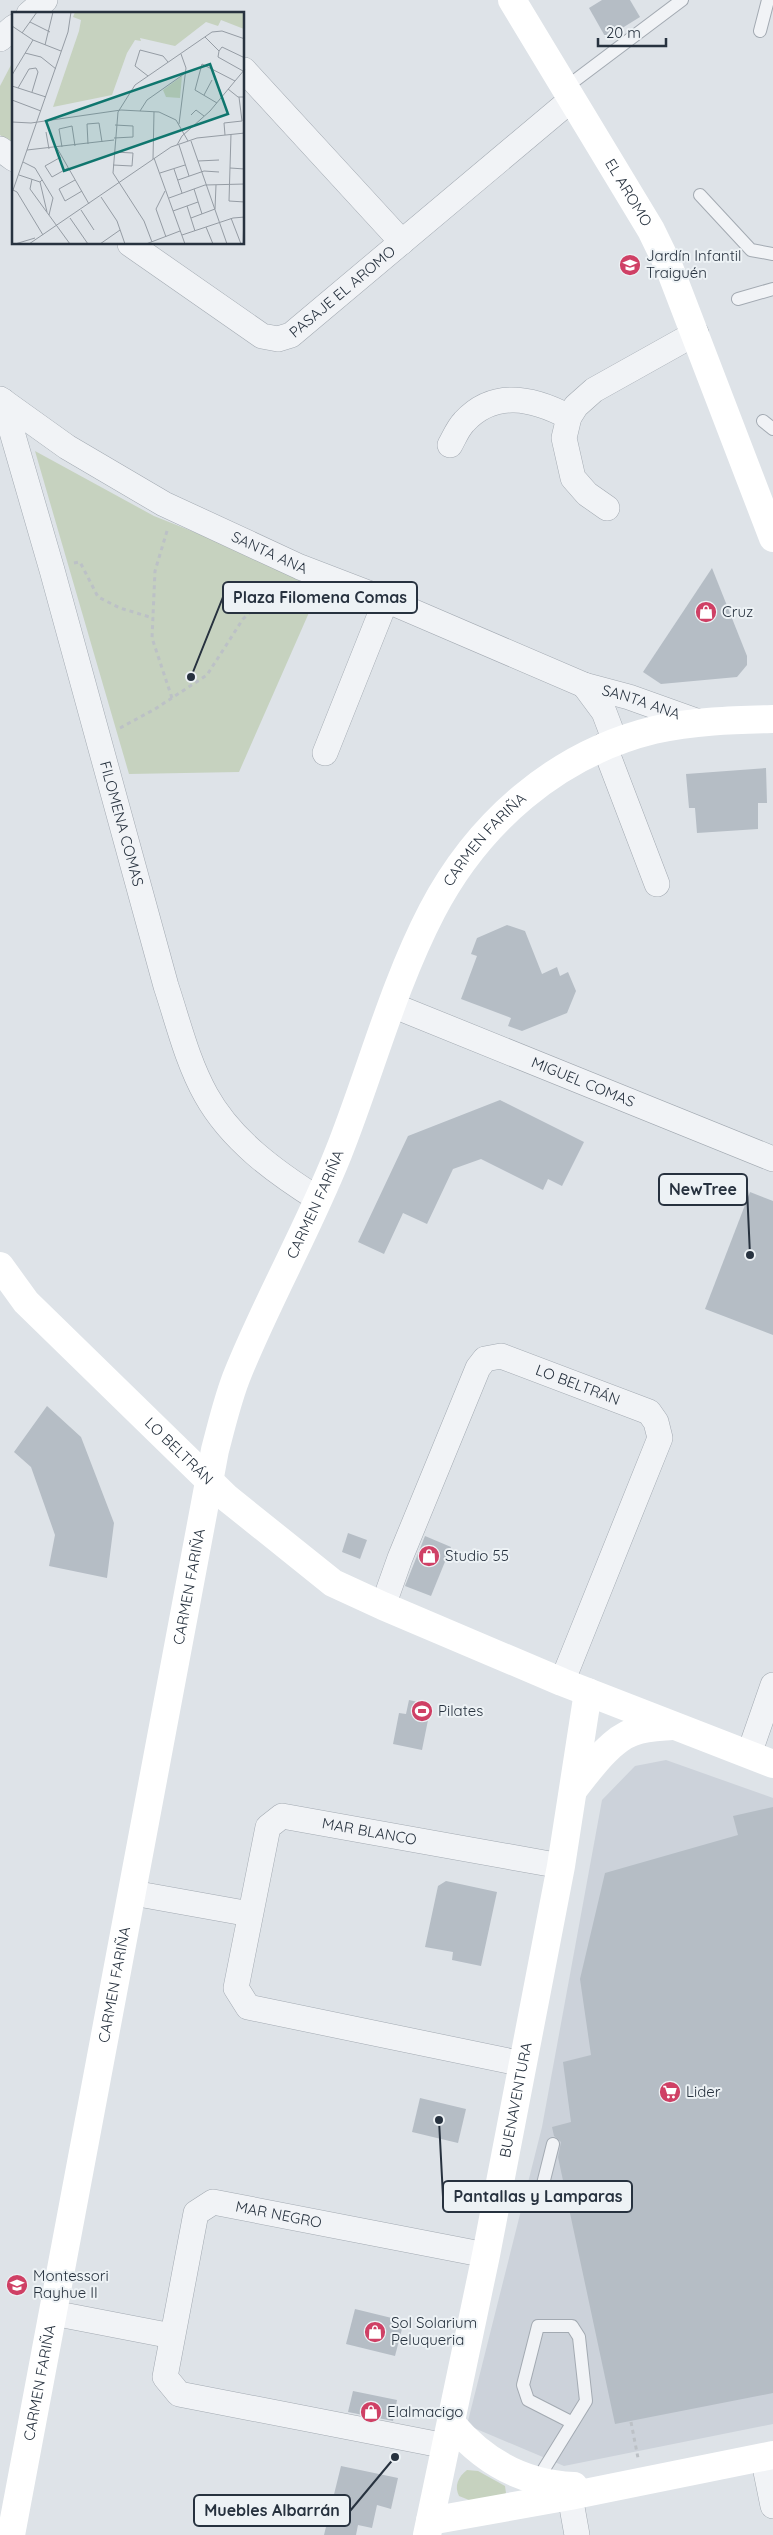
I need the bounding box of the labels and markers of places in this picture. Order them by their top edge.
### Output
place label: Jardín Infantil Traiguén [646,246,742,282]
school or university icon: Jardín Infantil Traiguén [618,253,642,277]
callout: Plaza Filomena Comas [223,582,417,613]
shop icon: Cruz [694,600,718,624]
place label: Cruz [722,602,753,621]
callout: NewTree [659,1174,747,1205]
shop icon: Studio 55 [417,1544,441,1568]
place label: Studio 55 [445,1546,509,1565]
sports icon: Pilates [410,1699,434,1723]
place label: Pilates [438,1701,483,1720]
supermarket icon: Lider [658,2080,682,2104]
place label: Lider [686,2082,721,2101]
callout: Pantallas y Lamparas [443,2181,632,2212]
place label: Montessori Rayhue II [33,2266,109,2302]
school or university icon: Montessori Rayhue II [5,2273,29,2297]
place label: Sol Solarium Peluqueria [391,2313,477,2349]
shop icon: Sol Solarium Peluqueria [363,2320,387,2344]
shop icon: Elalmacigo [359,2400,383,2424]
place label: Elalmacigo [387,2402,463,2421]
callout: Muebles Albarrán [194,2495,350,2526]

